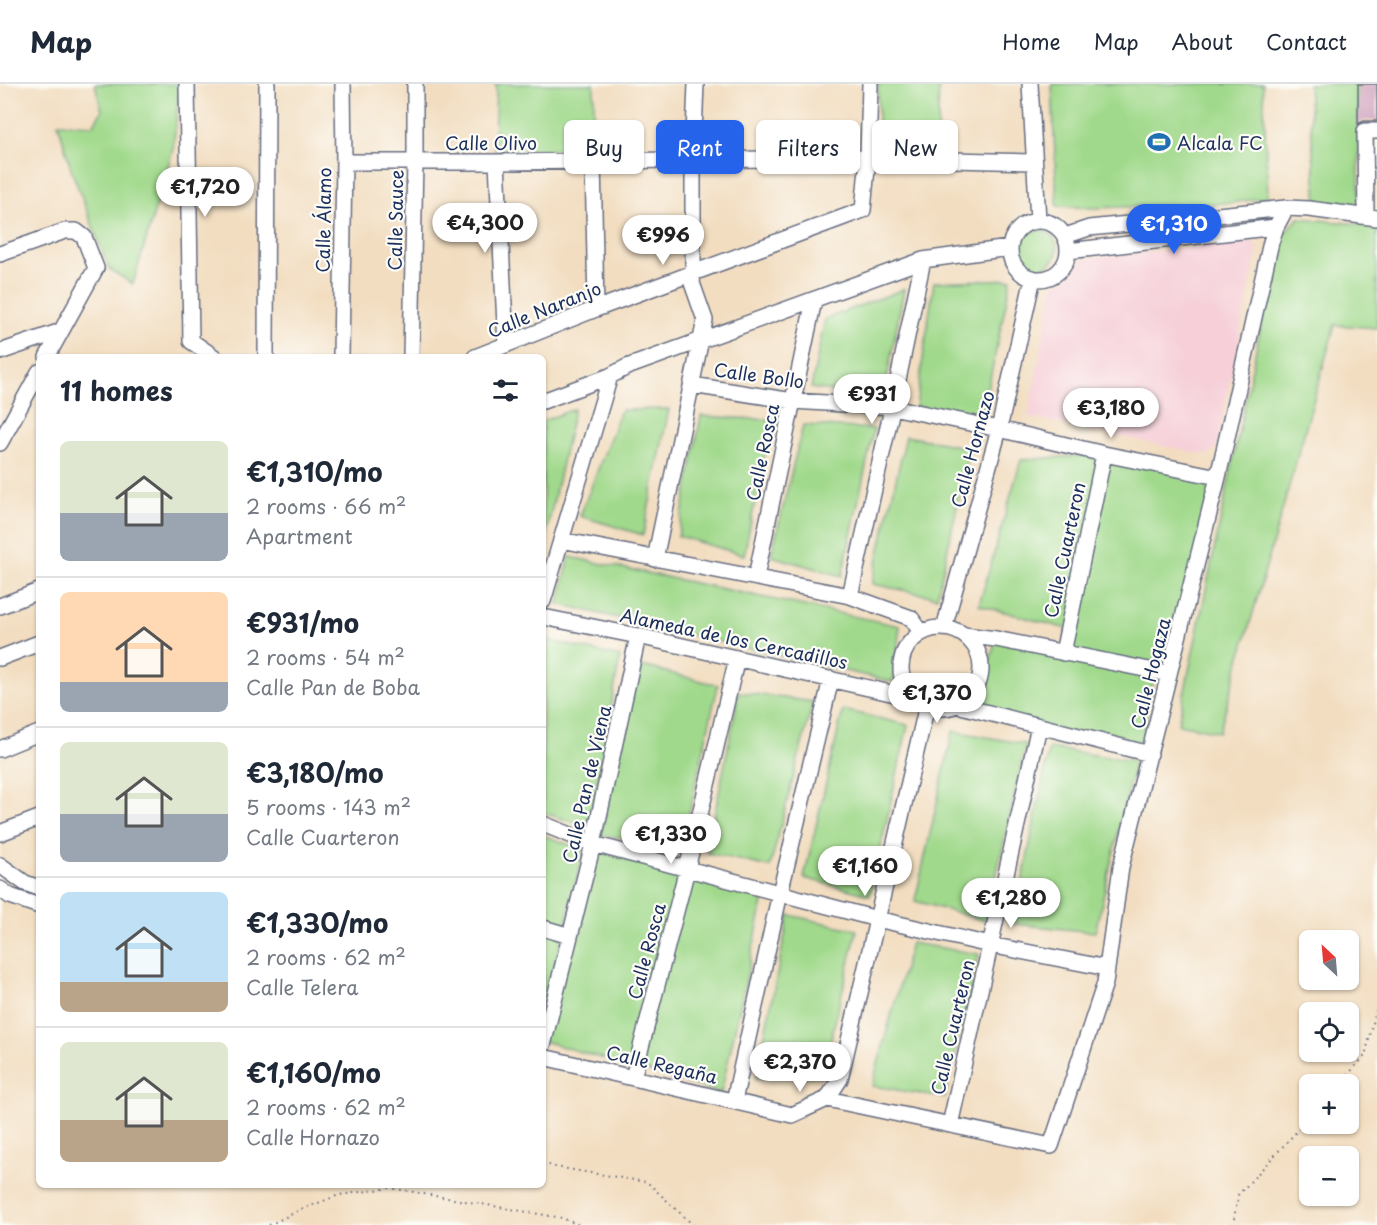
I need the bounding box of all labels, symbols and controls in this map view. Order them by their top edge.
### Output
text: Map [30,20,92,63]
text: Home [1002,25,1061,57]
text: Map [1094,25,1139,57]
text: About [1172,25,1233,57]
text: Contact [1266,25,1347,57]
chip: Buy [564,120,644,174]
chip: Rent [656,120,744,174]
chip: Filters [756,120,860,174]
chip: New [872,120,958,174]
street label: Calle Olivo [445,129,537,156]
sports icon: Alcala FC [1146,129,1172,155]
place label: Alcala FC [1177,129,1263,156]
pin: €1,720 [156,167,254,218]
street label: Calle Álamo [309,167,337,273]
street label: Calle Sauce [381,169,409,271]
text: €1,720 [170,171,240,201]
pin: €4,300 [436,203,534,254]
pin: €1,310 [1125,204,1223,255]
text: €4,300 [446,207,524,237]
text: €1,310 [1140,208,1208,238]
pin: €996 [627,215,699,266]
text: €996 [636,219,690,249]
street label: Calle Naranjo [483,274,605,344]
street label: Calle Bollo [712,355,806,395]
text: 11 homes [60,371,173,410]
icon: filters [489,374,522,407]
pin: €931 [836,374,908,425]
text: €931 [847,378,897,408]
street label: Calle Hornazo [943,387,1001,511]
pin: €3,180 [1062,388,1160,439]
text: €3,180 [1077,392,1145,422]
street label: Calle Rosca [739,400,786,503]
text: €1,310/mo [246,452,382,491]
icon: home [108,465,180,537]
street label: Calle Cuarteron [1036,480,1092,620]
text: 2 rooms · 66 m² [246,491,406,521]
text: Apartment [246,521,353,551]
street label: Alameda de los Cercadillos [618,601,850,675]
text: €931/mo [246,603,359,642]
street label: Calle Hogaza [1123,614,1177,731]
icon: home [108,616,180,688]
text: 2 rooms · 54 m² [246,642,405,672]
text: Calle Pan de Boba [246,672,420,702]
pin: €1,370 [888,673,986,724]
text: €1,370 [902,677,972,707]
street label: Calle Pan de Viena [555,702,617,866]
text: €3,180/mo [246,753,384,792]
icon: home [108,766,180,838]
text: 5 rooms · 143 m² [246,792,411,822]
pin: €1,330 [622,814,720,865]
text: €1,330 [635,818,707,848]
text: Calle Cuarteron [246,822,399,852]
pin: €1,160 [816,846,914,897]
text: €1,160 [832,850,898,880]
pin: €1,280 [962,878,1060,929]
text: €1,280 [975,882,1047,912]
street label: Calle Rosca [620,899,672,1002]
text: €1,330/mo [246,903,388,942]
icon: home [108,916,180,988]
north arrow [1299,930,1359,990]
map controls [1299,930,1359,1206]
text: 2 rooms · 62 m² [246,942,406,972]
street label: Calle Cuarteron [923,957,981,1097]
text: Calle Telera [246,972,358,1002]
button: locate [1299,1002,1359,1062]
street label: Calle Regaña [604,1038,721,1090]
pin: €2,370 [751,1042,849,1093]
text: €2,370 [764,1046,836,1076]
text: €1,160/mo [246,1053,381,1092]
icon: home [108,1066,180,1138]
button: + [1299,1074,1359,1134]
text: 2 rooms · 62 m² [246,1092,406,1122]
text: Calle Hornazo [246,1122,380,1152]
button: − [1299,1146,1359,1206]

